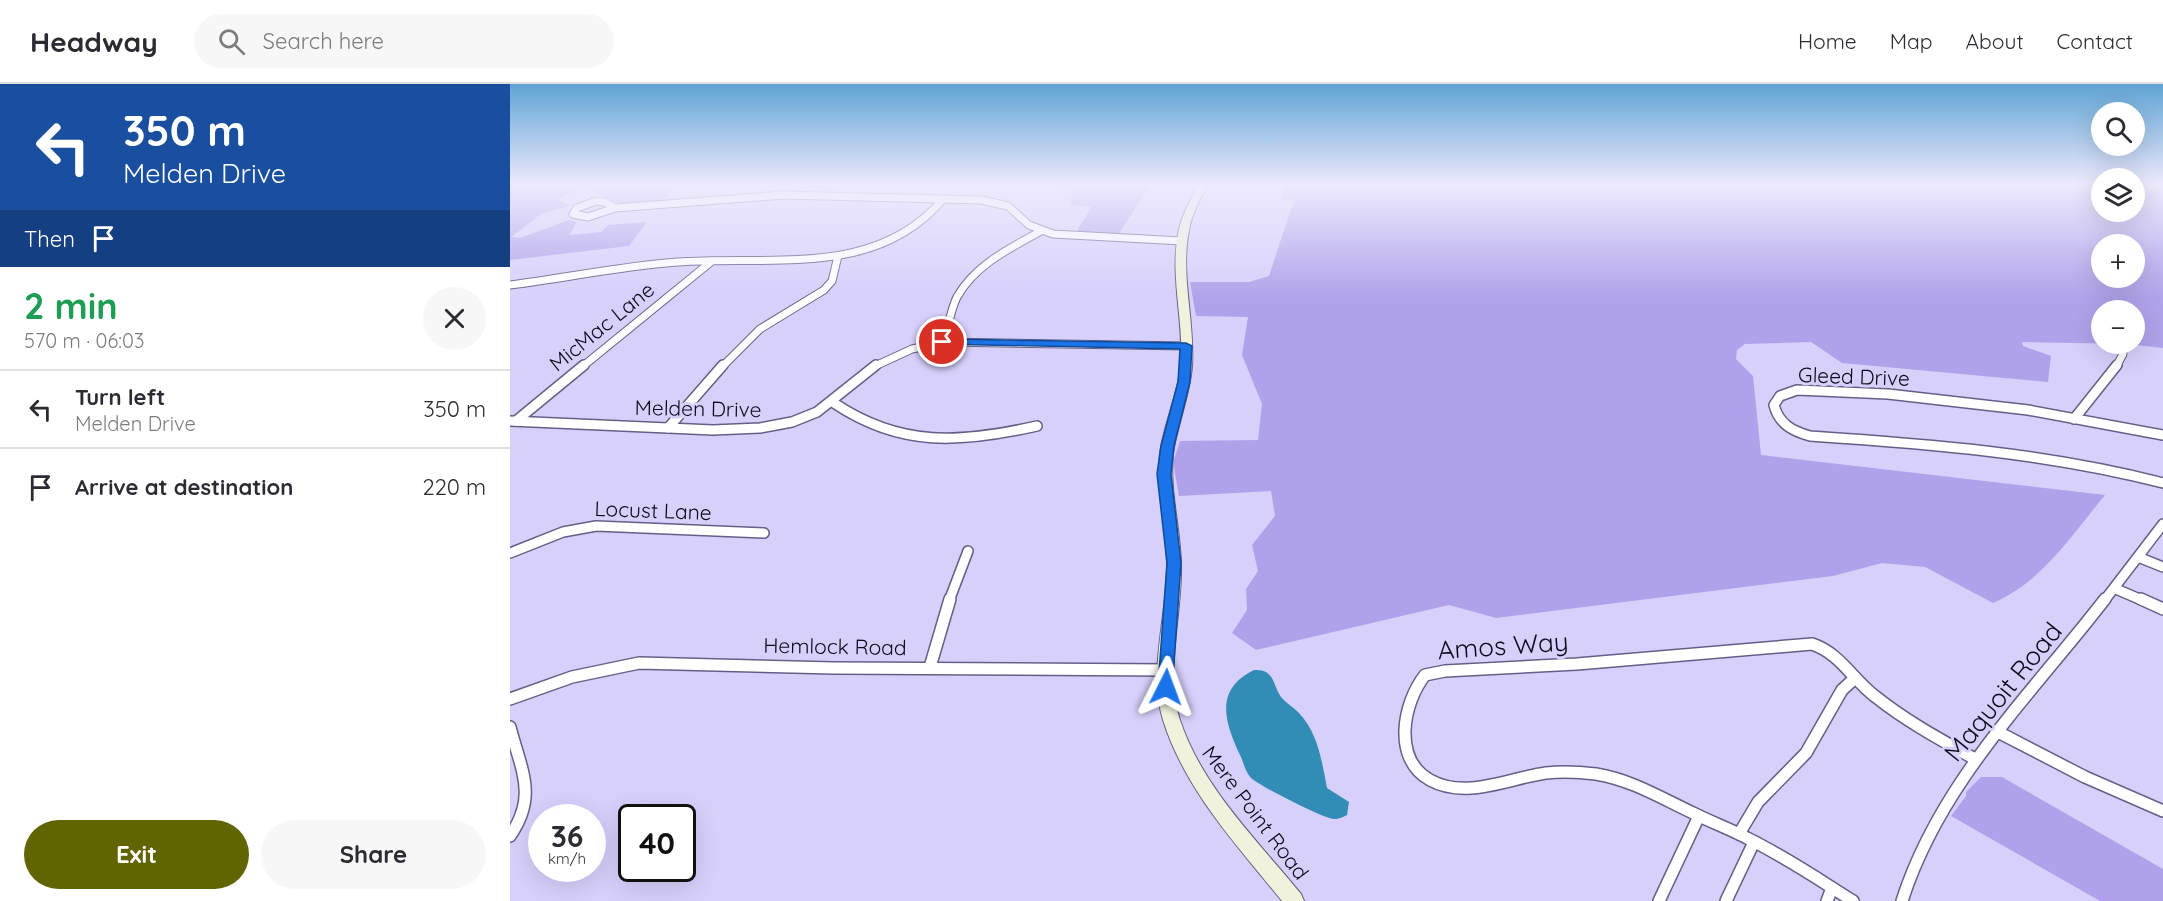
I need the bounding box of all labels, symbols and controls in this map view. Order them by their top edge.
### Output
search box [194,14,614,68]
text: Headway [30,24,158,59]
icon: search [215,25,248,58]
text: Search here [263,27,384,55]
text: Home [1798,28,1857,54]
text: Map [1890,28,1933,54]
text: About [1966,28,2024,54]
text: Contact [2057,28,2133,54]
map controls [2091,102,2145,354]
button: search [2091,102,2145,156]
text: 350 m [123,104,246,157]
icon: left [24,108,102,186]
text: Melden Drive [123,156,286,190]
button: layers [2091,168,2145,222]
icon: arrive [87,222,120,255]
text: Then [24,225,75,253]
button: + [2091,234,2145,288]
street label: MicMac Lane [544,276,659,376]
text: 2 min [24,283,118,328]
button: close [423,287,486,350]
button: − [2091,300,2145,354]
pin [916,316,967,367]
icon: arrive [925,325,958,358]
text: 570 m · 06:03 [24,328,144,353]
street label: Gleed Drive [1798,361,1910,391]
text: Turn left [75,383,165,411]
icon: left [24,393,57,426]
street label: Melden Drive [634,394,762,422]
text: 350 m [423,395,486,423]
text: Melden Drive [75,411,196,436]
icon: arrive [24,471,57,504]
text: Arrive at destination [75,473,293,501]
text: 220 m [422,473,486,501]
street label: Locust Lane [594,495,712,525]
street label: Maquoit Road [1936,615,2069,768]
street label: Amos Way [1437,624,1569,667]
street label: Hemlock Road [763,632,907,660]
position arrow [1134,655,1198,719]
street label: Mere Point Road [1197,740,1315,885]
speed limit sign: 40 [618,804,696,882]
text: 36 [551,817,583,855]
button: Exit [24,820,249,889]
button: Share [261,820,486,889]
text: km/h [548,849,586,868]

